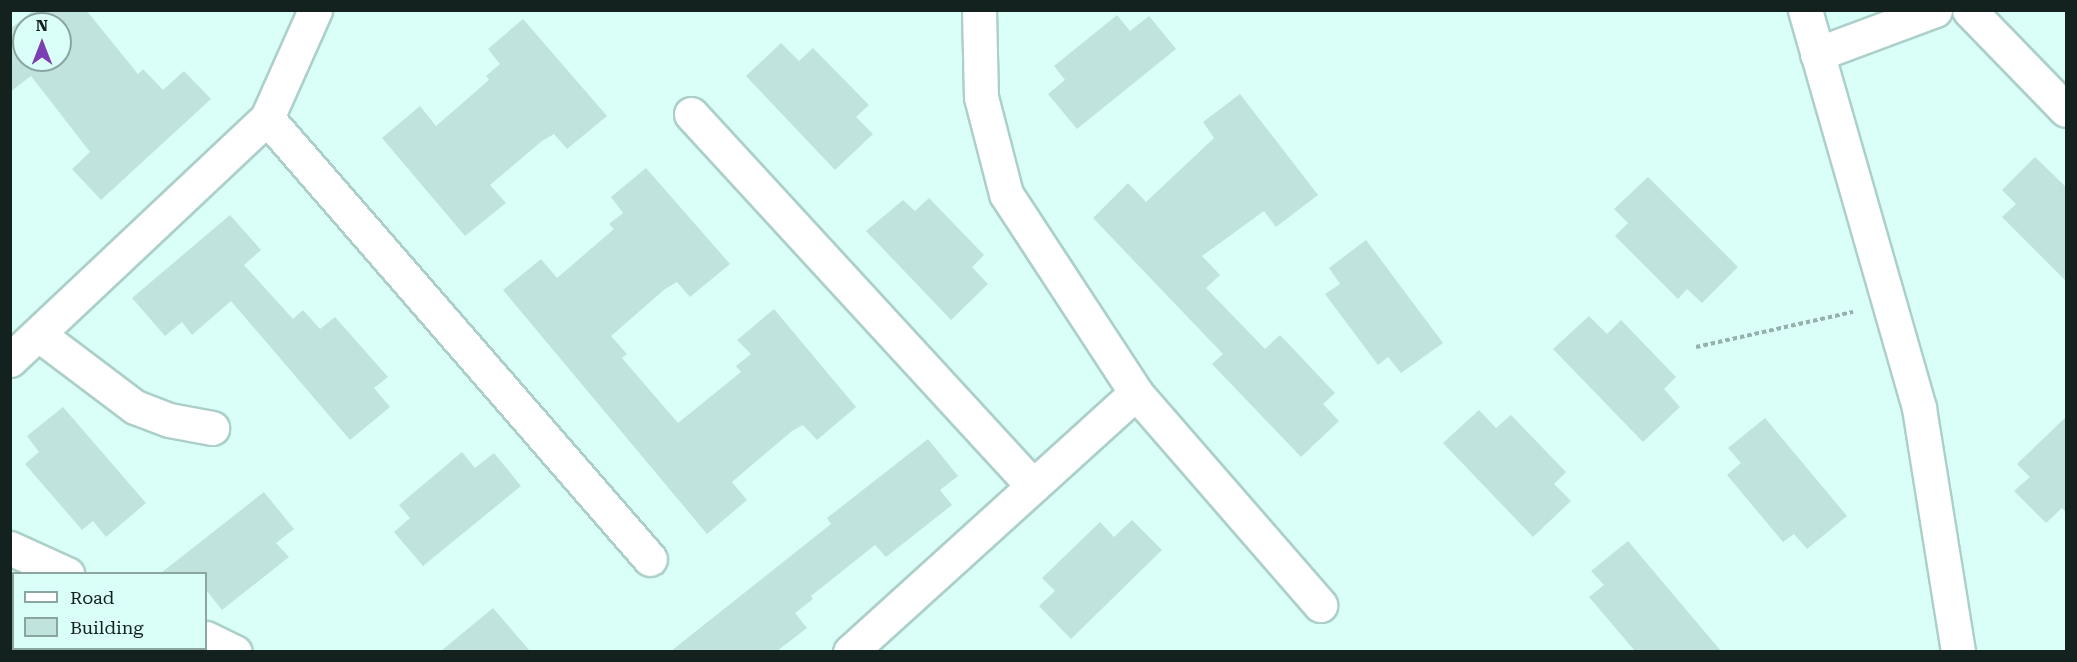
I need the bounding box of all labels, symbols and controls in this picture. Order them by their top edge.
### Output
north arrow [12,12,72,72]
text: N [36,16,48,35]
legend [12,572,207,650]
text: Road [70,587,114,608]
text: Building [70,617,144,638]

